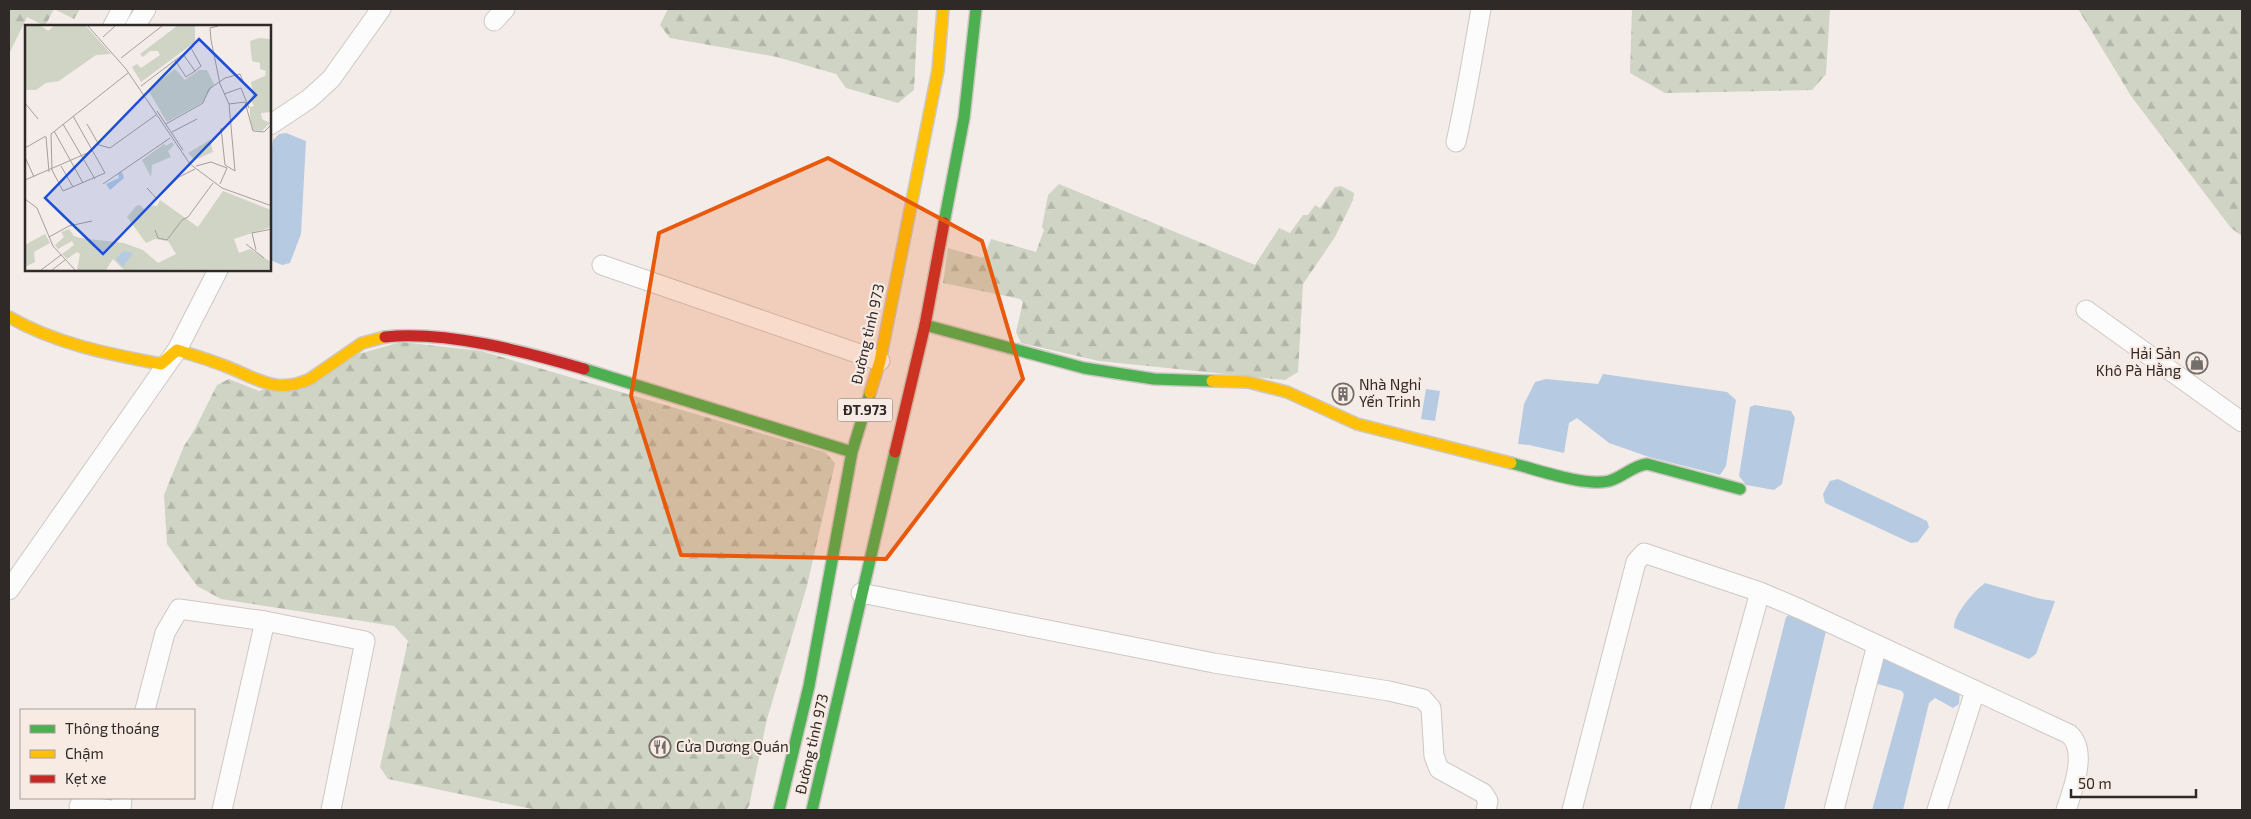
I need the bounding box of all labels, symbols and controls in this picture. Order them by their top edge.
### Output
inset map [25,25,271,271]
street label: Đường tỉnh 973 [847,282,887,386]
place label: Hải Sản Khô Pà Hằng [2096,344,2182,379]
shop icon: Hải Sản Khô Pà Hằng [2185,351,2209,375]
place label: Nhà Nghỉ Yến Trinh [1359,375,1422,410]
building icon: Nhà Nghỉ Yến Trinh [1331,382,1355,406]
road number: ĐT.973 [838,398,892,422]
street label: Đường tỉnh 973 [791,692,831,796]
legend [20,709,195,799]
text: Thông thoáng [65,719,160,737]
restaurant icon: Cửa Dương Quán [648,735,672,759]
place label: Cửa Dương Quán [676,737,789,756]
text: Chậm [65,744,104,762]
scale bar [2071,766,2196,798]
text: Kẹt xe [65,769,107,787]
text: 50 m [2078,774,2112,792]

